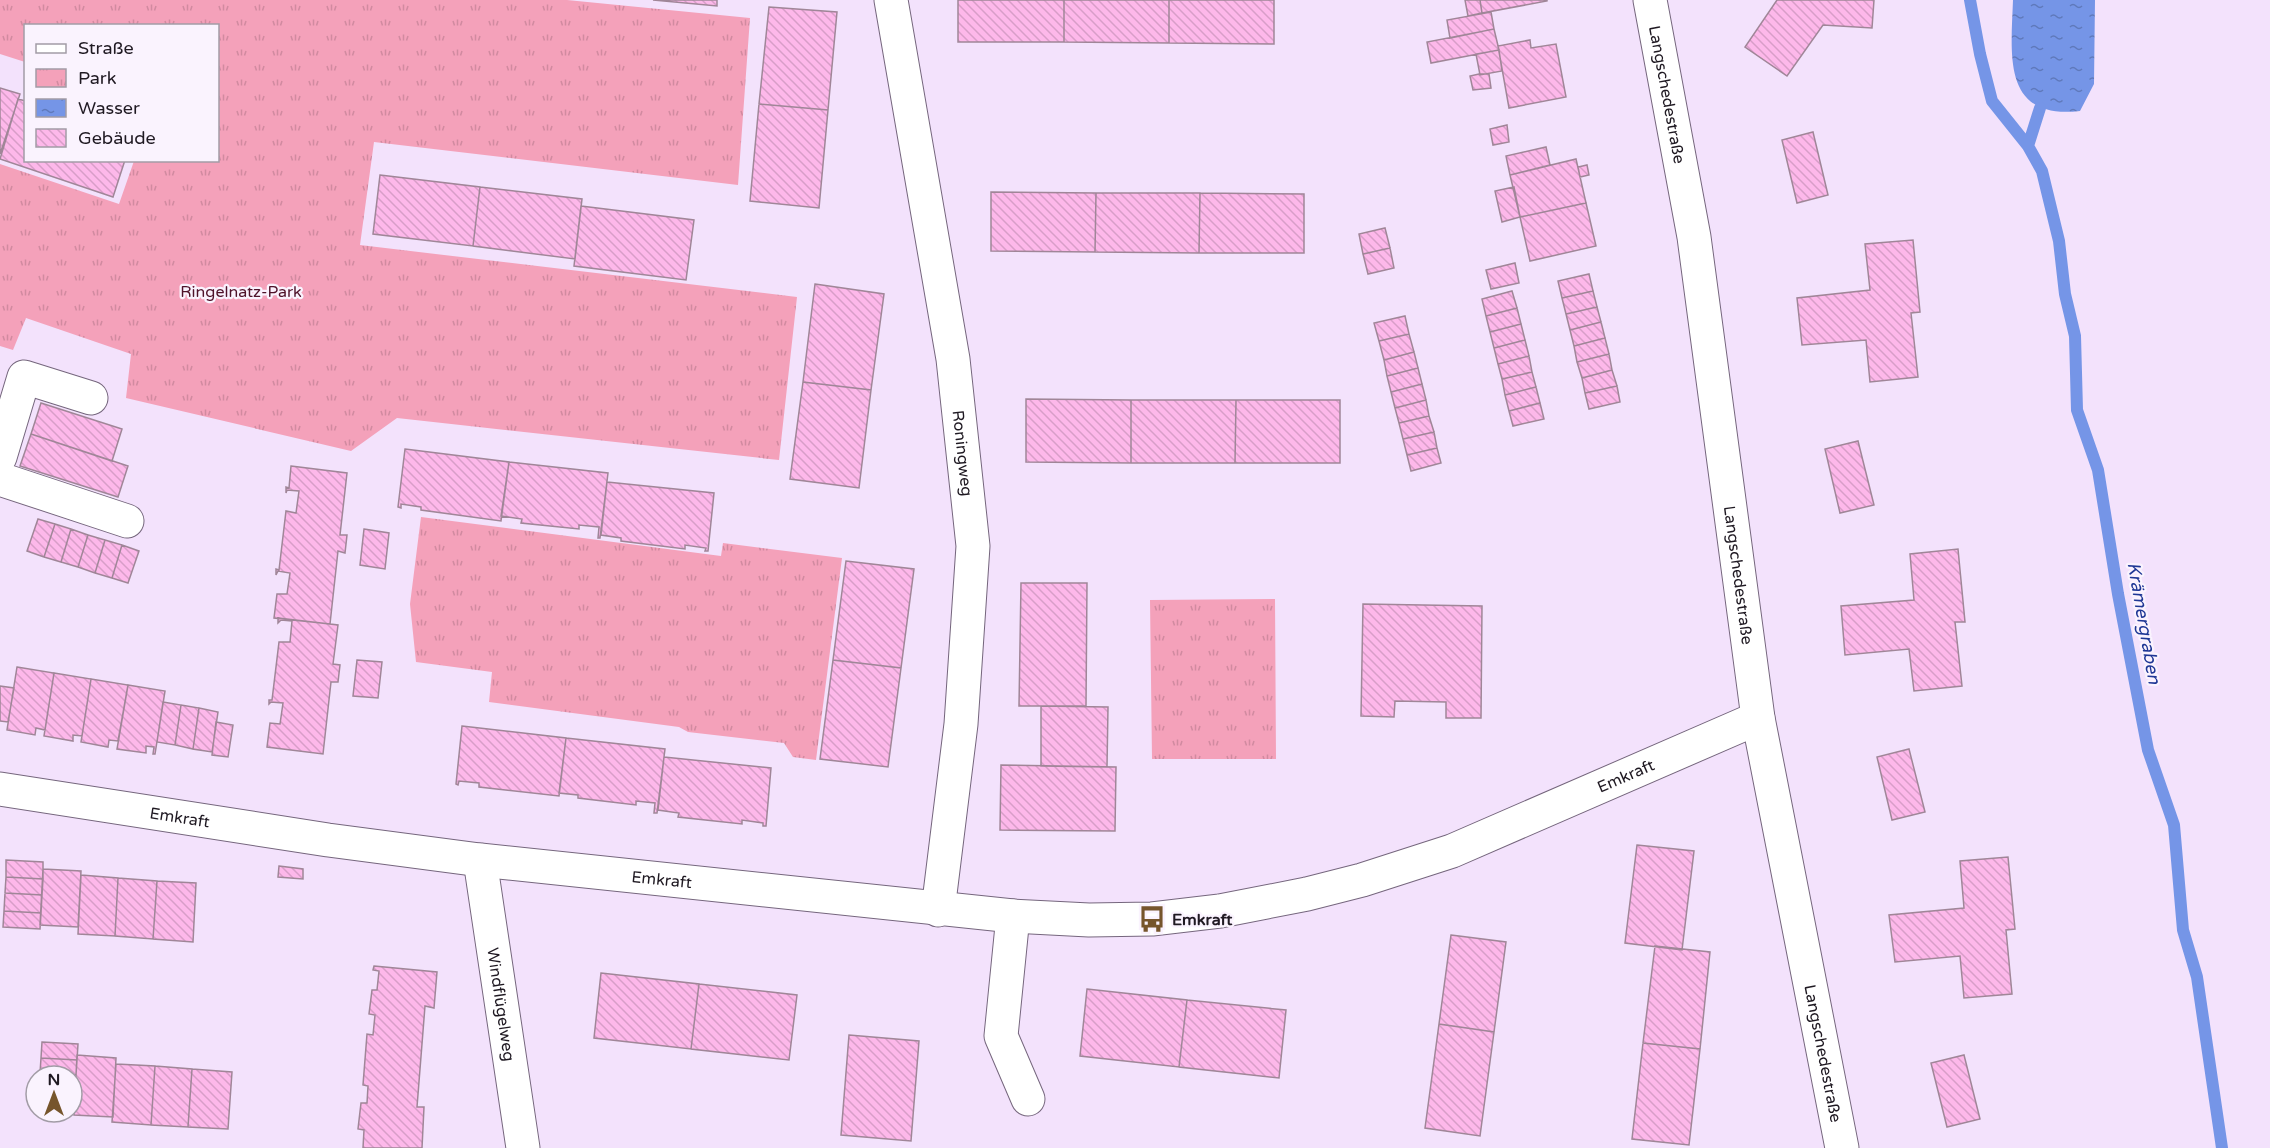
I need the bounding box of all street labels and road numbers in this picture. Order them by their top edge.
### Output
street label: Langschedestraße [1644,24,1689,165]
street label: Roningweg [948,409,977,497]
street label: Langschedestraße [1719,504,1757,646]
street label: Emkraft [1594,755,1658,798]
street label: Emkraft [148,803,211,832]
street label: Emkraft [630,867,693,893]
street label: Windflügelweg [482,946,519,1063]
street label: Langschedestraße [1799,983,1846,1124]

